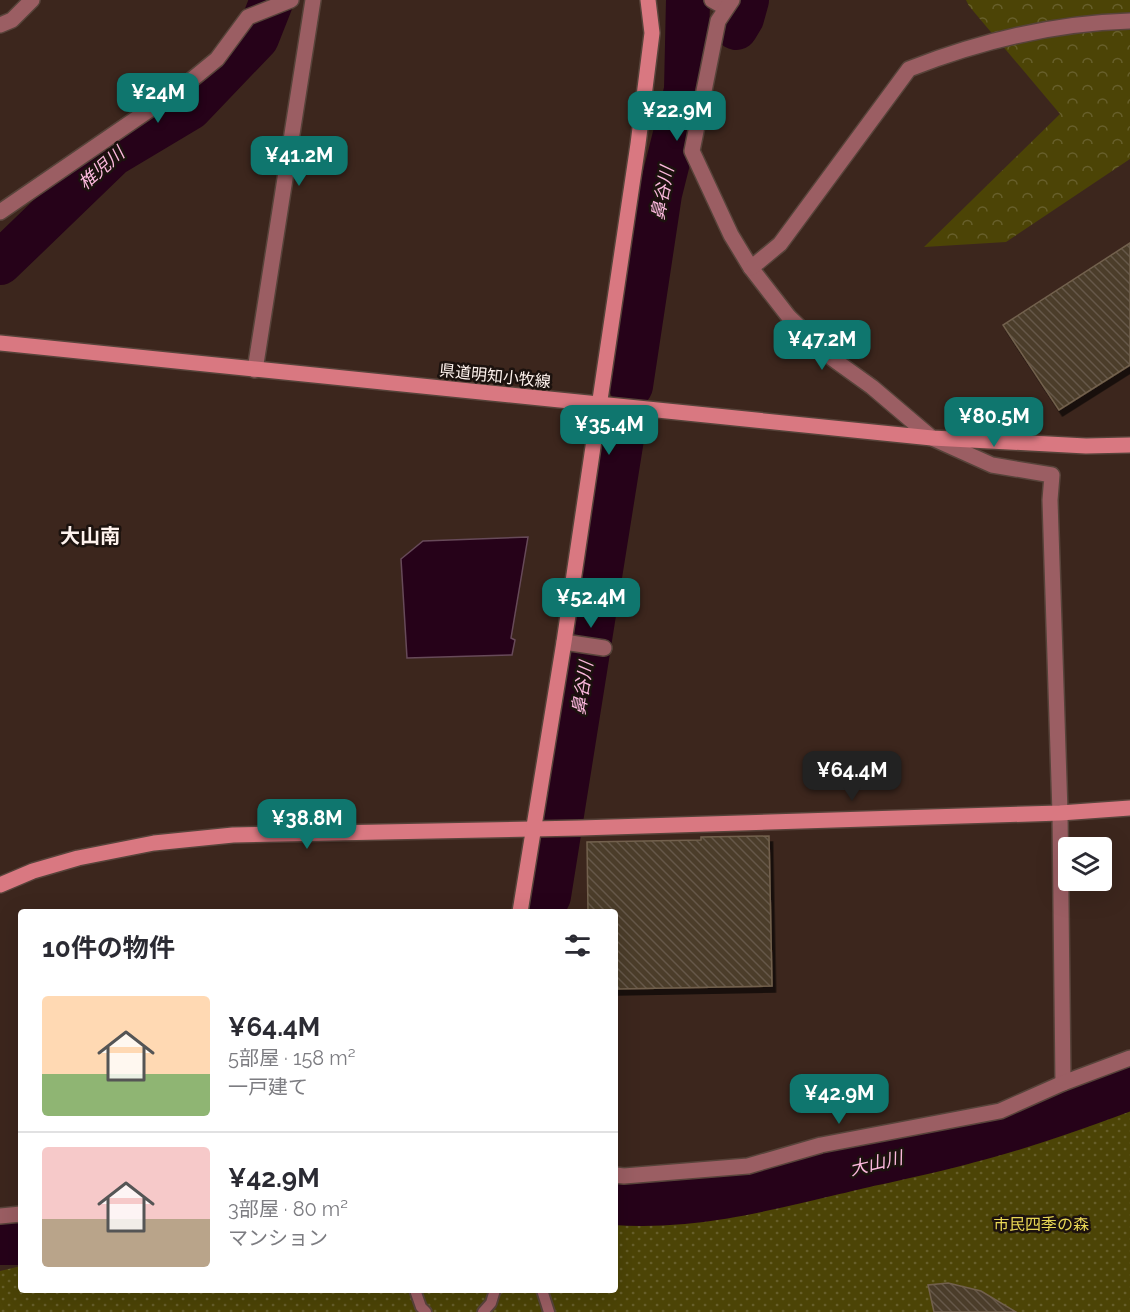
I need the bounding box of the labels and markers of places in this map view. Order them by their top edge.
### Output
pin: ¥24M [122,73,194,124]
pin: ¥22.9M [628,91,726,142]
pin: ¥41.2M [250,136,348,187]
pin: ¥47.2M [773,320,871,371]
pin: ¥80.5M [945,397,1043,448]
pin: ¥35.4M [560,405,658,456]
pin: ¥52.4M [542,578,640,629]
pin: ¥64.4M [803,751,901,802]
pin: ¥38.8M [258,799,356,850]
pin: ¥42.9M [790,1074,888,1125]

